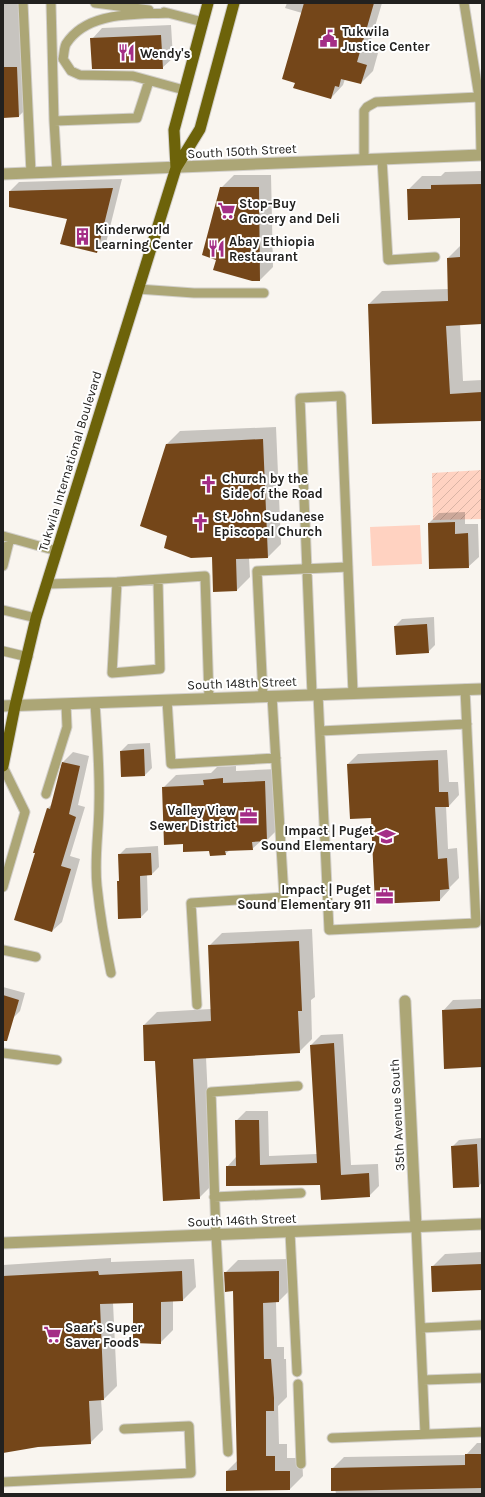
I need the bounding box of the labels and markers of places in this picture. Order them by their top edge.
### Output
place label: Tukwila Justice Center [342,24,430,54]
public building icon: Tukwila Justice Center [319,28,339,48]
restaurant icon: Wendy's [117,43,137,63]
place label: Wendy's [140,46,191,61]
place label: Stop-Buy Grocery and Deli [239,196,340,226]
supermarket icon: Stop-Buy Grocery and Deli [216,200,236,220]
place label: Kinderworld Learning Center [95,222,194,252]
building icon: Kinderworld Learning Center [72,226,92,246]
place label: Abay Ethiopia Restaurant [229,234,315,264]
restaurant icon: Abay Ethiopia Restaurant [206,238,226,258]
place label: Church by the Side of the Road [222,471,323,501]
church icon: Church by the Side of the Road [199,475,219,495]
place label: St John Sudanese Episcopal Church [214,509,324,539]
church icon: St John Sudanese Episcopal Church [191,513,211,533]
place label: Valley View Sewer District [149,803,236,833]
office icon: Valley View Sewer District [239,807,259,827]
place label: Impact | Puget Sound Elementary [261,823,374,853]
school or university icon: Impact | Puget Sound Elementary [377,827,397,847]
place label: Impact | Puget Sound Elementary 911 [237,882,371,912]
office icon: Impact | Puget Sound Elementary 911 [374,886,394,906]
place label: Saar's Super Saver Foods [65,1320,143,1350]
supermarket icon: Saar's Super Saver Foods [42,1324,62,1344]

